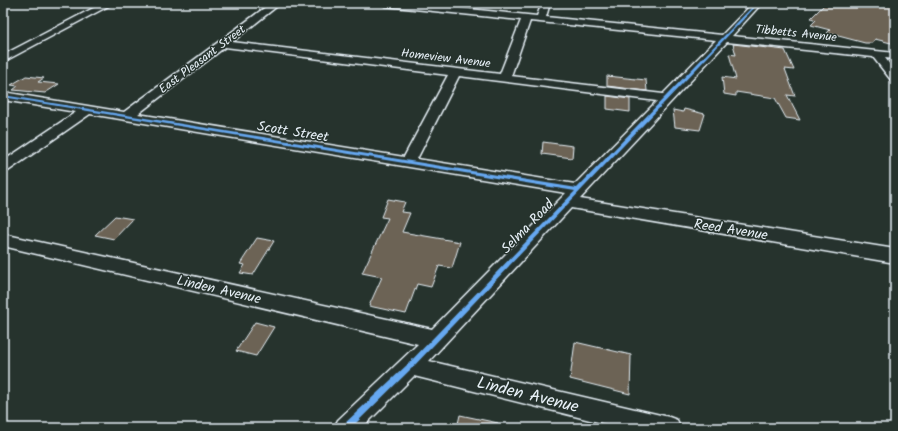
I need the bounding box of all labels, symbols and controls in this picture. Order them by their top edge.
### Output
street label: East Pleasant Street [155,20,250,99]
street label: Tibbetts Avenue [754,20,838,47]
street label: Homeview Avenue [400,44,492,73]
street label: Scott Street [256,115,331,149]
street label: Selma Road [496,194,560,259]
street label: Reed Avenue [692,213,770,247]
street label: Linden Avenue [174,270,264,311]
street label: Linden Avenue [474,370,582,421]

